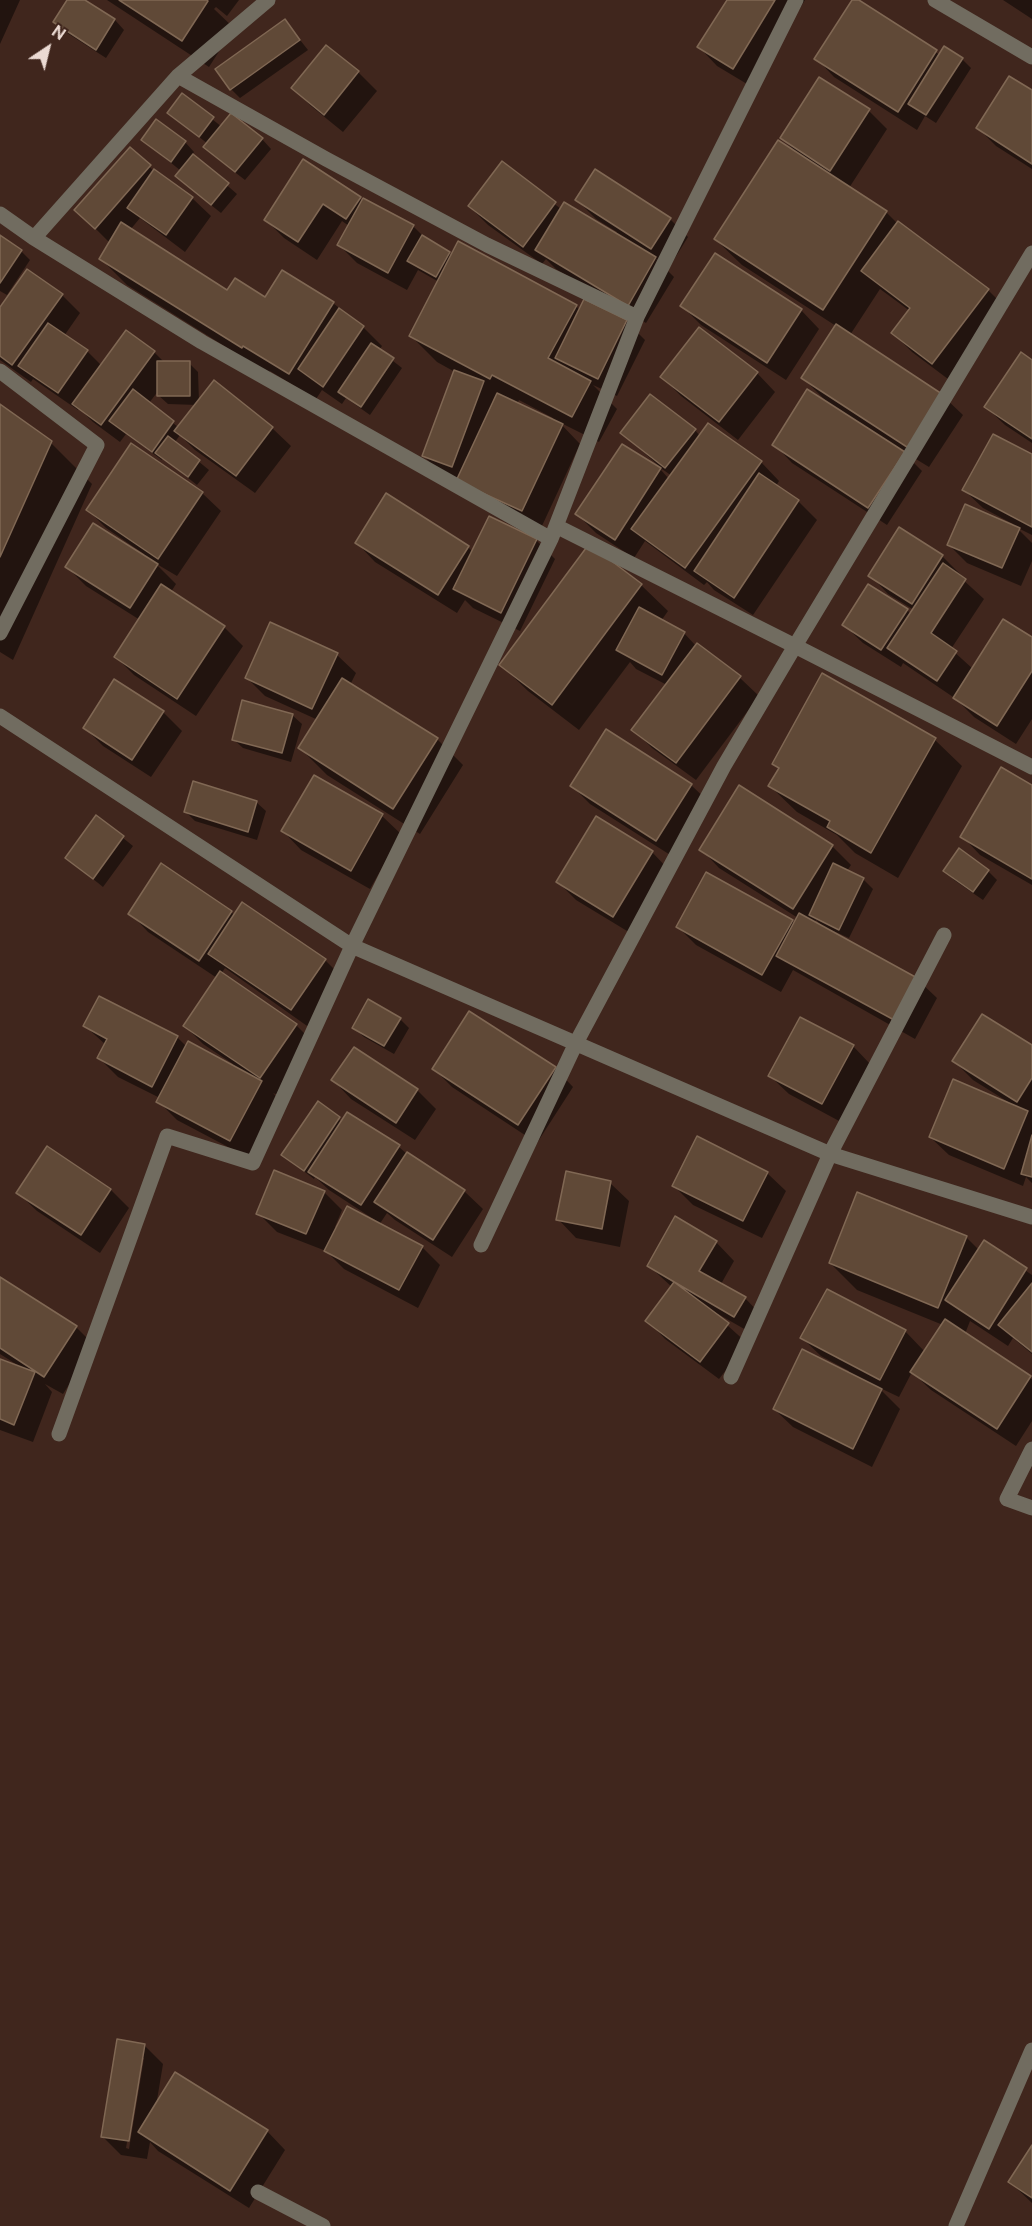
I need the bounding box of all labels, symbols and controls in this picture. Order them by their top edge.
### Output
north arrow [18,18,78,78]
text: N [48,21,69,44]

